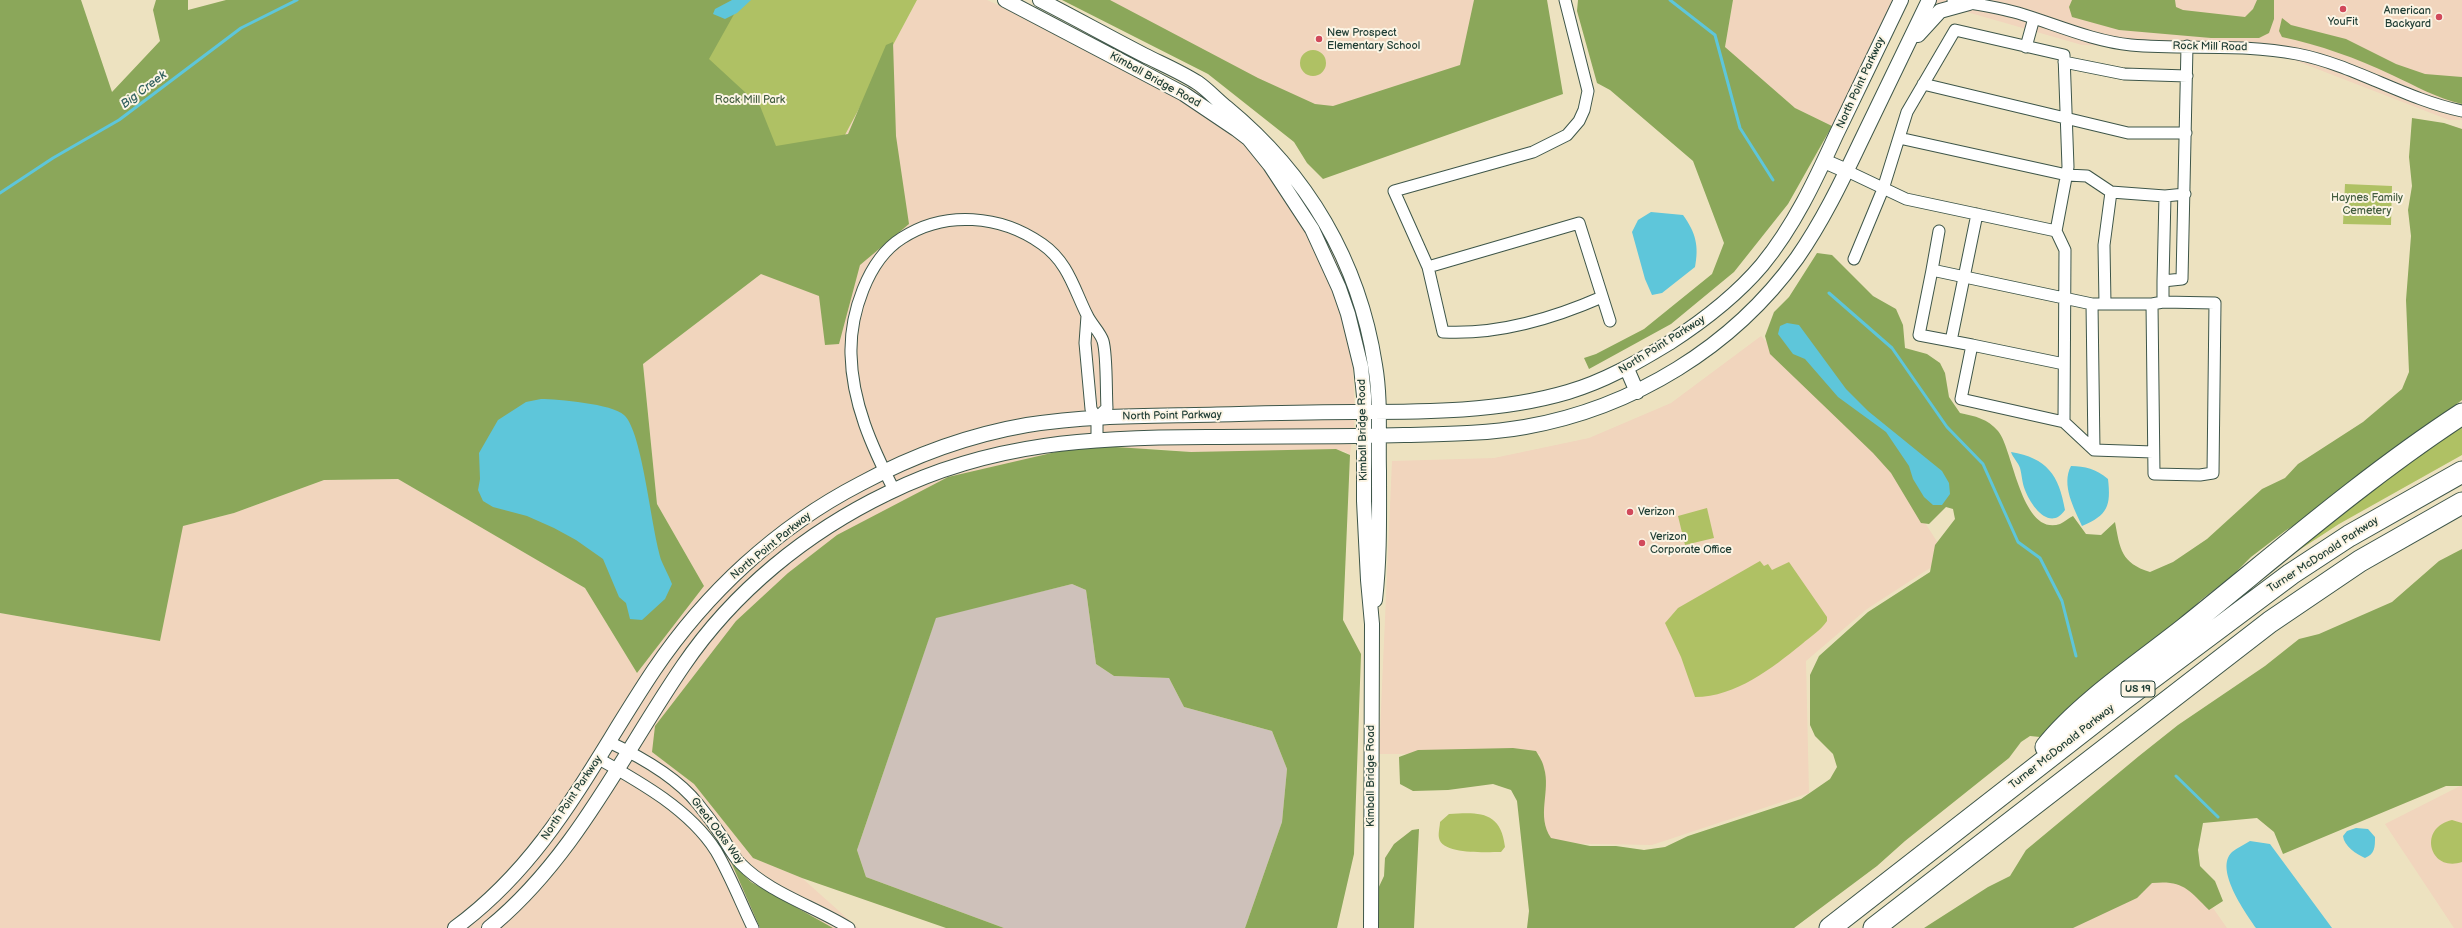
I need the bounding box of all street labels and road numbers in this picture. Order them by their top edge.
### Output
street label: North Point Parkway [1834,35,1888,131]
street label: Rock Mill Road [2172,40,2248,54]
street label: Kimball Bridge Road [1107,50,1203,110]
street label: North Point Parkway [1616,313,1708,377]
street label: Kimball Bridge Road [1356,379,1370,481]
street label: North Point Parkway [1122,409,1222,423]
street label: North Point Parkway [728,510,814,582]
street label: Turner McDonald Parkway [2265,514,2381,596]
road number: US 19 [2121,681,2155,697]
street label: Turner McDonald Parkway [2007,702,2117,792]
street label: Kimball Bridge Road [1364,725,1378,827]
street label: North Point Parkway [539,753,605,843]
street label: Great Oaks Way [688,795,746,867]

